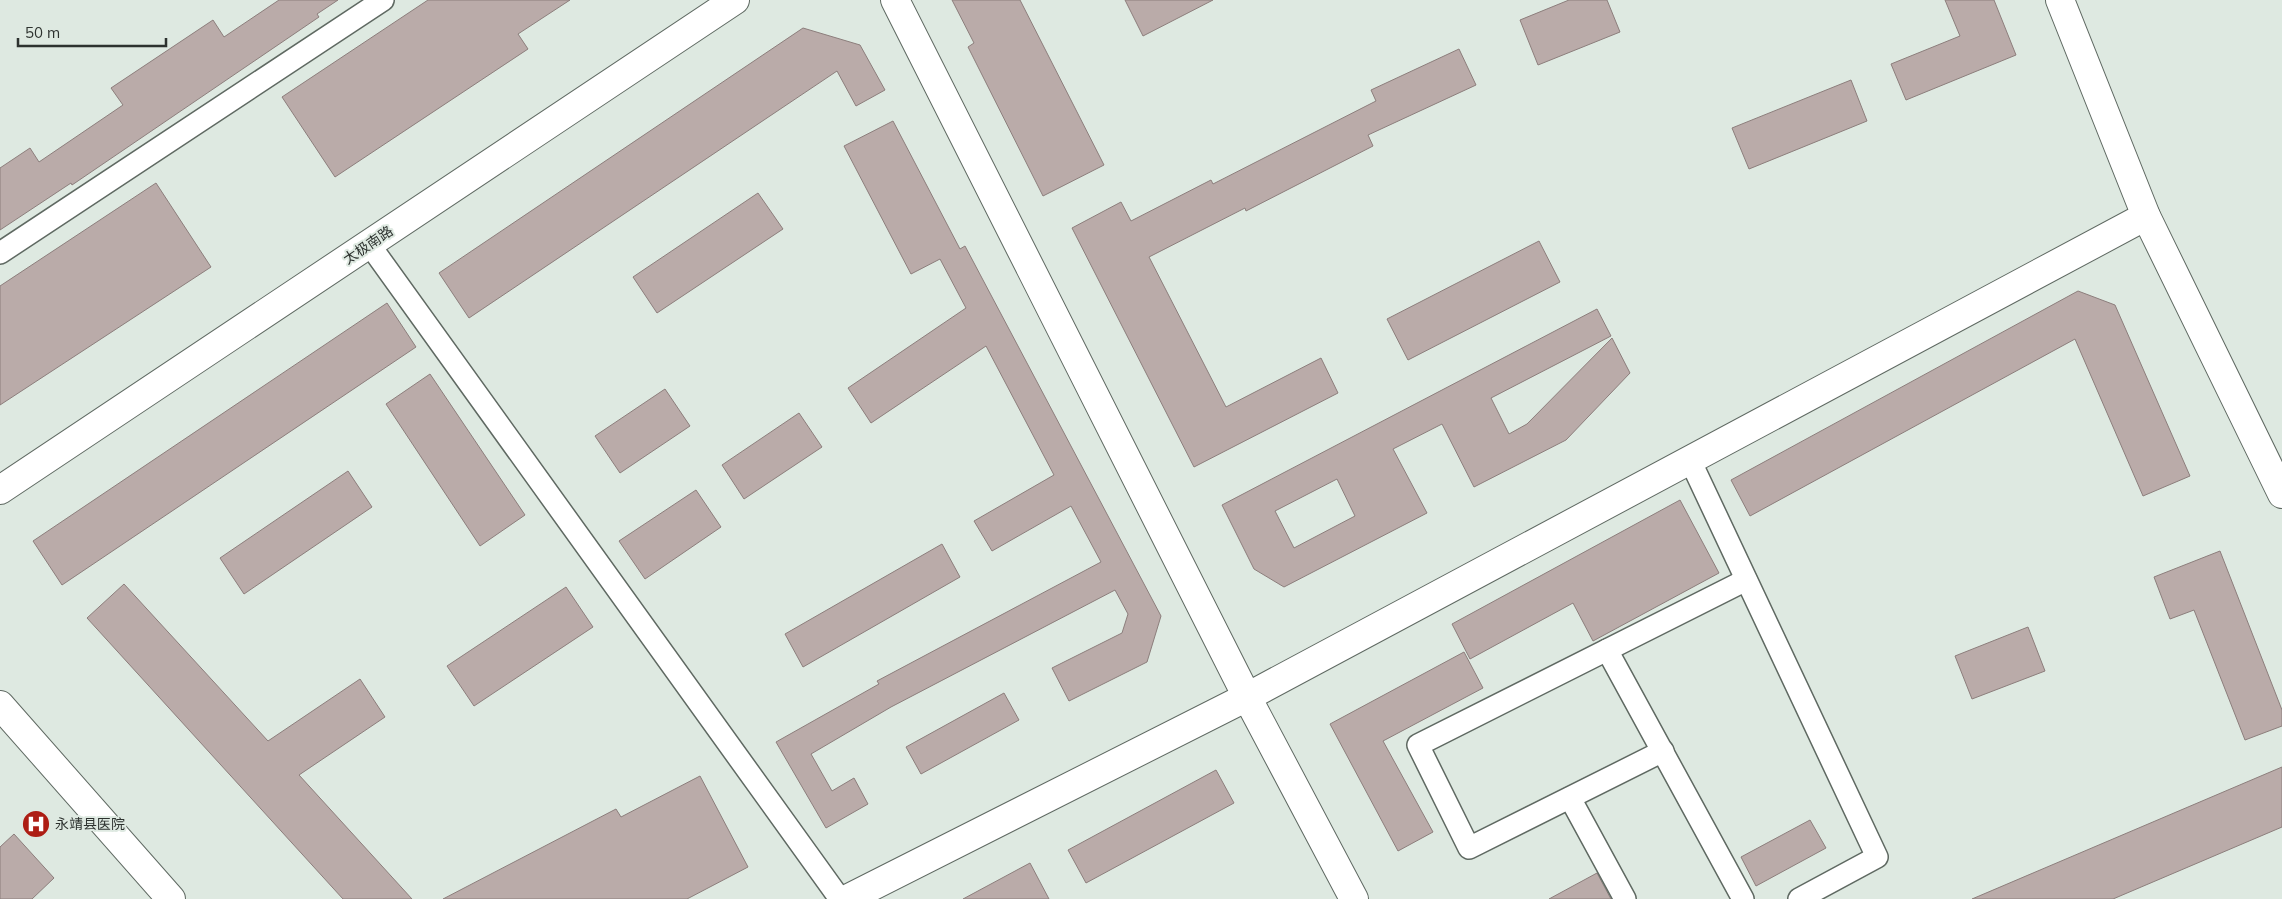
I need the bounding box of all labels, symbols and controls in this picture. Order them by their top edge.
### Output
scale bar [18,15,165,47]
text: 50 m [25,23,60,42]
street label: 太极南路 [340,222,396,268]
hospital icon: 永靖县医院 [21,809,51,839]
place label: 永靖县医院 [55,815,125,833]

